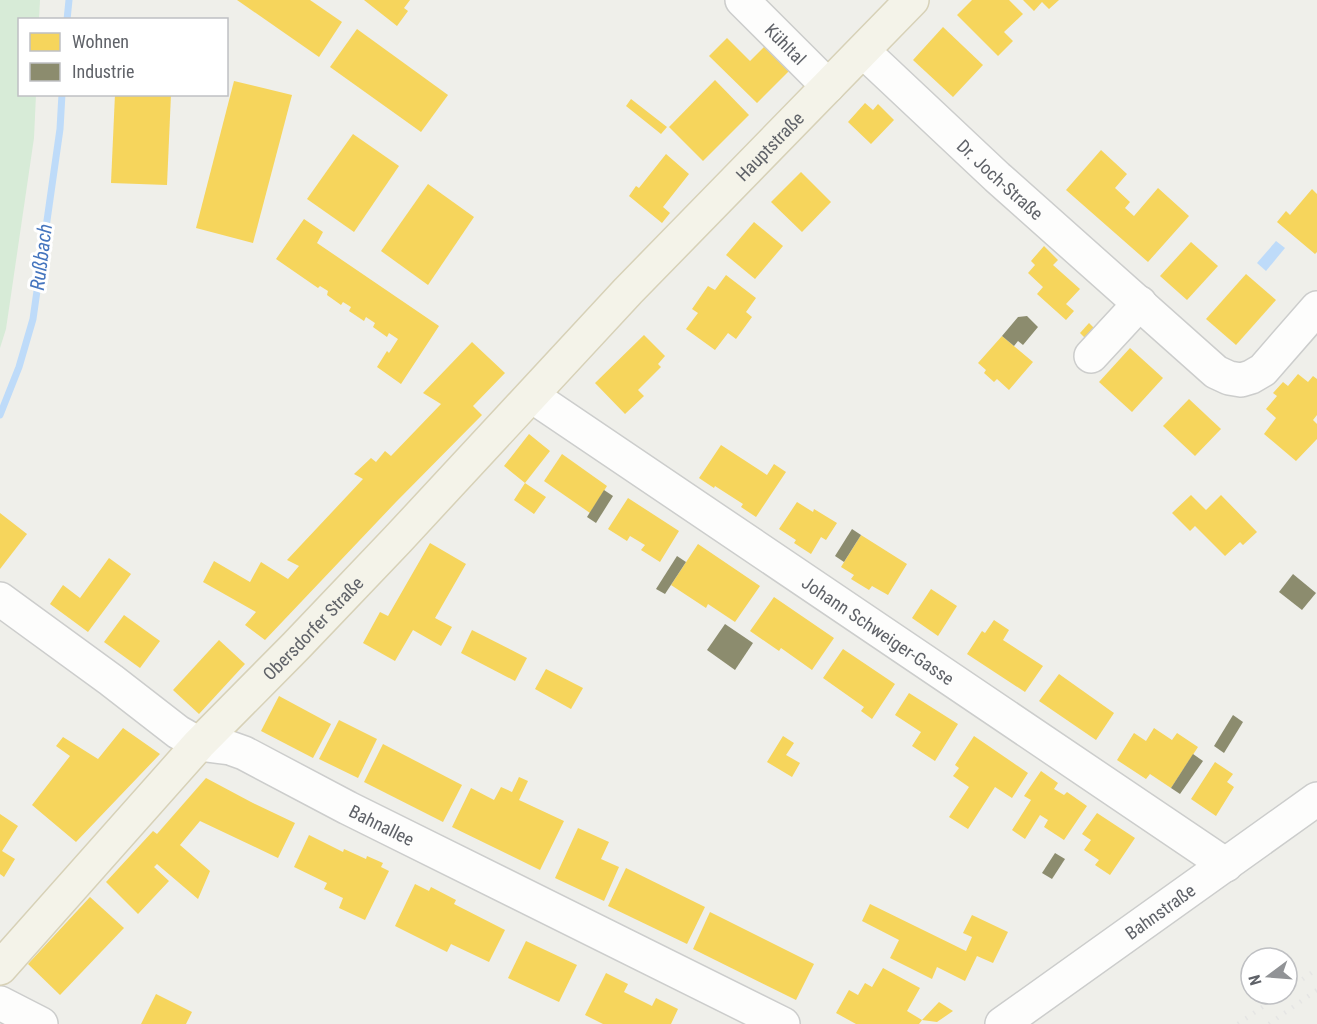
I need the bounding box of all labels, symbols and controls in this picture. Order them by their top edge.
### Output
legend [18,18,228,96]
street label: Kühltal [761,19,811,69]
text: Wohnen [72,31,129,52]
text: Industrie [72,61,134,82]
street label: Hauptstraße [731,107,808,185]
street label: Dr. Joch-Straße [953,135,1048,224]
water label: Rußbach [25,222,57,292]
street label: Johann Schweiger-Gasse [798,571,958,689]
street label: Obersdorfer Straße [258,572,367,684]
street label: Bahnallee [346,800,418,850]
street label: Bahnstraße [1121,879,1199,943]
north arrow [1239,946,1299,1006]
text: N [1245,973,1266,987]

